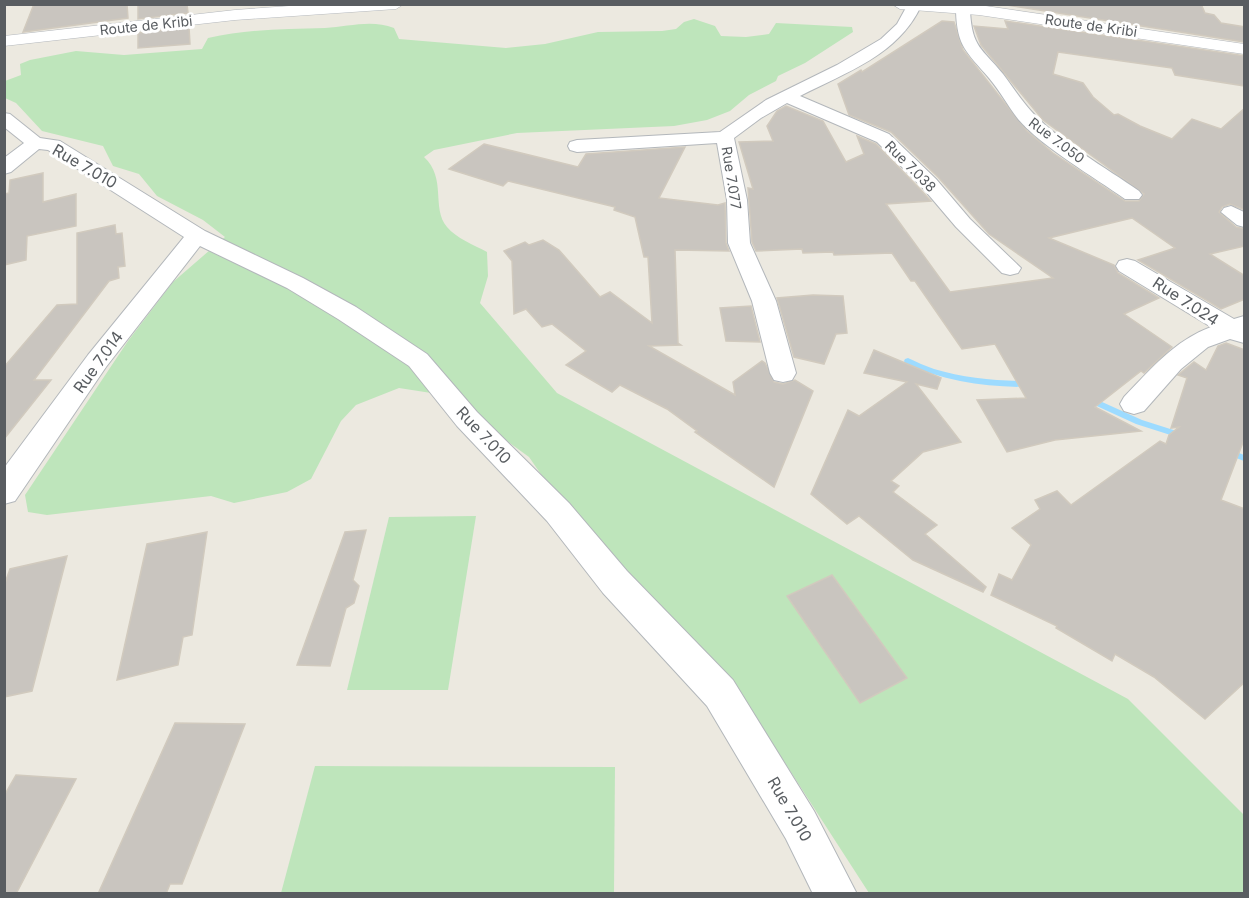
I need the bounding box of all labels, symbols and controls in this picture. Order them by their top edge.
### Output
street label: Route de Kribi [1044,10,1138,40]
street label: Route de Kribi [99,12,193,38]
street label: Rue 7.050 [1026,114,1088,166]
street label: Rue 7.038 [882,137,940,195]
street label: Rue 7.010 [49,139,121,193]
street label: Rue 7.077 [719,145,745,211]
street label: Rue 7.024 [1149,272,1223,330]
street label: Rue 7.014 [69,327,127,397]
street label: Rue 7.010 [452,402,516,468]
street label: Rue 7.010 [763,773,817,845]

